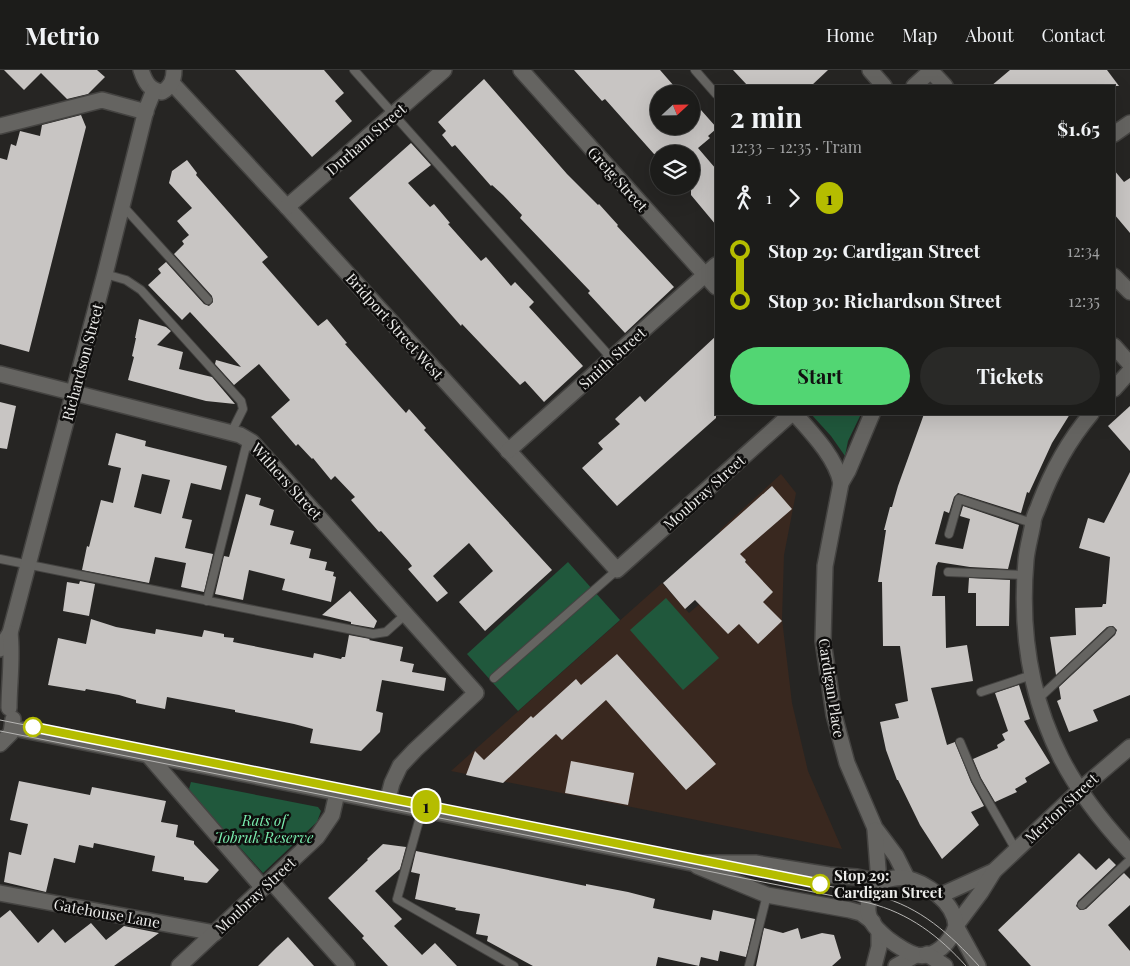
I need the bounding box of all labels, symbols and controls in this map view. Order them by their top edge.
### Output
text: Metrio [25,19,100,51]
text: Home [826,23,874,47]
text: Map [902,23,937,47]
text: About [965,23,1014,47]
text: Contact [1042,23,1105,47]
north arrow [650,85,700,135]
map controls [650,85,700,195]
street label: Durham Street [322,98,411,179]
text: 2 min [730,98,802,135]
text: $1.65 [1057,115,1100,141]
text: 12:33 – 12:35 · Tram [730,136,862,157]
street label: Greig Street [584,142,653,216]
button: layers [650,145,700,195]
icon: walk [730,184,758,212]
icon: forward [780,184,808,212]
text: 1 [826,186,833,210]
text: 1 [766,187,772,208]
text: Stop 29: Cardigan Street [768,237,980,263]
text: 12:34 [1067,240,1100,261]
street label: Bridport Street West [342,268,449,384]
text: Stop 30: Richardson Street [768,287,1001,313]
text: 12:35 [1068,290,1100,311]
street label: Richardson Street [57,300,107,423]
street label: Smith Street [574,322,650,394]
button: Start [730,347,910,405]
button: Tickets [920,347,1100,405]
street label: Withers Street [247,438,327,524]
street label: Moubray Street [659,450,750,534]
street label: Cardigan Place [814,637,850,739]
unlabelled marker [23,717,43,737]
street label: Merton Street [1020,768,1103,847]
line badge: 1 [410,790,442,822]
text: 1 [423,794,429,818]
park label: Rats of Tobruk Reserve [215,810,314,847]
street label: Moubray Street [210,852,300,938]
place label: Stop 29: Cardigan Street [834,865,943,902]
marker: Stop 29: Cardigan Street [810,874,830,894]
street label: Gatehouse Lane [52,894,162,932]

